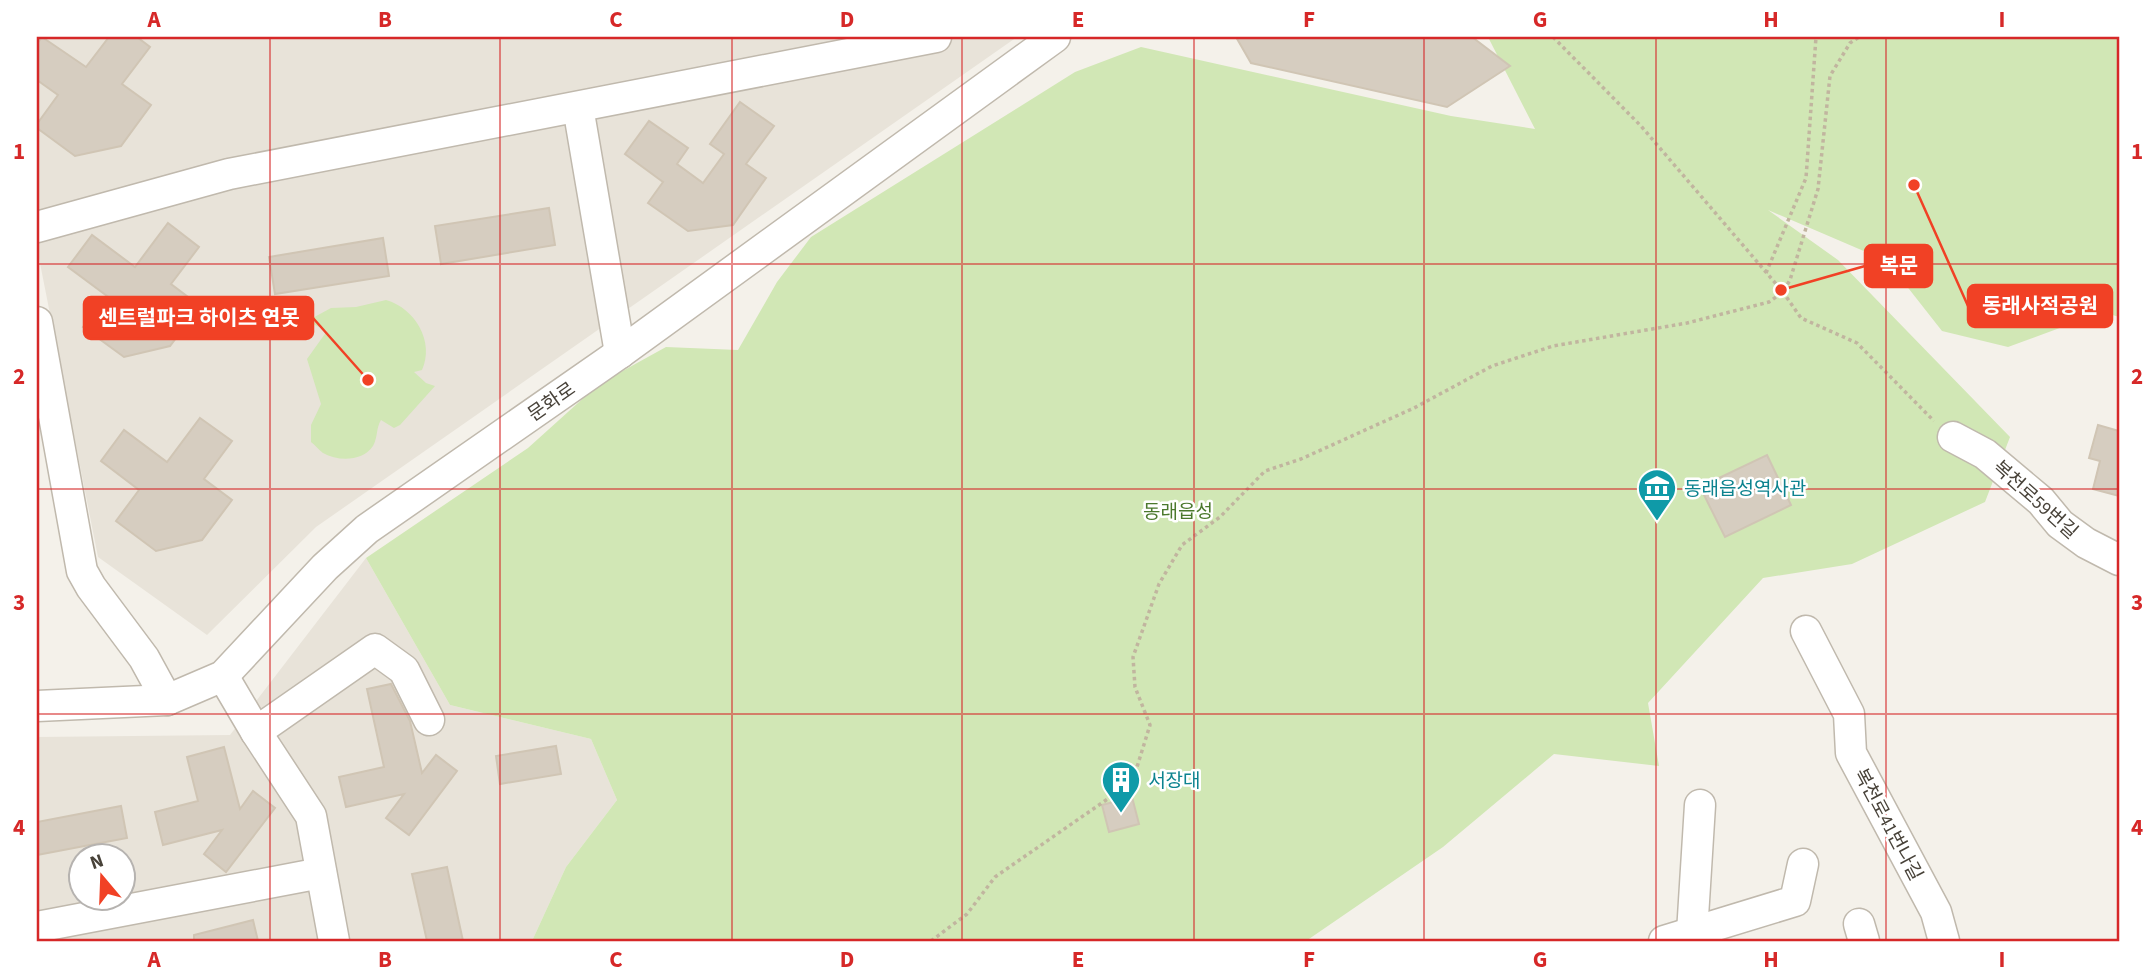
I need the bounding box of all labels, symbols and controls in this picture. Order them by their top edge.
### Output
text: A [146,3,161,36]
text: B [378,3,392,36]
text: C [609,3,623,36]
text: D [840,3,854,36]
text: E [1072,3,1084,36]
text: F [1303,3,1315,36]
text: G [1533,3,1547,36]
text: H [1763,3,1779,36]
text: I [1999,3,2005,36]
text: 1 [13,135,25,168]
text: 1 [2131,135,2143,168]
callout: 복문 [1865,245,1932,287]
text: 복문 [1880,251,1918,281]
callout: 동래사적공원 [1968,285,2112,327]
text: 동래사적공원 [1982,291,2098,321]
callout: 센트럴파크 하이츠 연못 [84,297,313,339]
text: 센트럴파크 하이츠 연못 [98,303,300,333]
text: 2 [13,360,25,393]
text: 2 [2131,360,2143,393]
street label: 문화로 [523,376,581,428]
street label: 복천로59번길 [1986,455,2084,546]
museum icon: 동래읍성역사관 [1636,467,1678,522]
place label: 동래읍성역사관 [1684,476,1806,503]
park label: 동래읍성 [1143,499,1213,526]
text: 3 [13,586,25,619]
text: 3 [2131,586,2143,619]
building icon: 서장대 [1100,759,1142,814]
street label: 복천로41번나길 [1847,764,1929,886]
place label: 서장대 [1148,768,1200,795]
text: 4 [13,811,25,844]
text: 4 [2131,811,2143,844]
north arrow [66,842,136,912]
text: N [87,848,107,877]
text: A [146,943,161,976]
text: B [378,943,392,976]
text: C [609,943,623,976]
text: D [840,943,854,976]
text: E [1072,943,1084,976]
text: F [1303,943,1315,976]
text: G [1533,943,1547,976]
text: H [1763,943,1779,976]
text: I [1999,943,2005,976]

